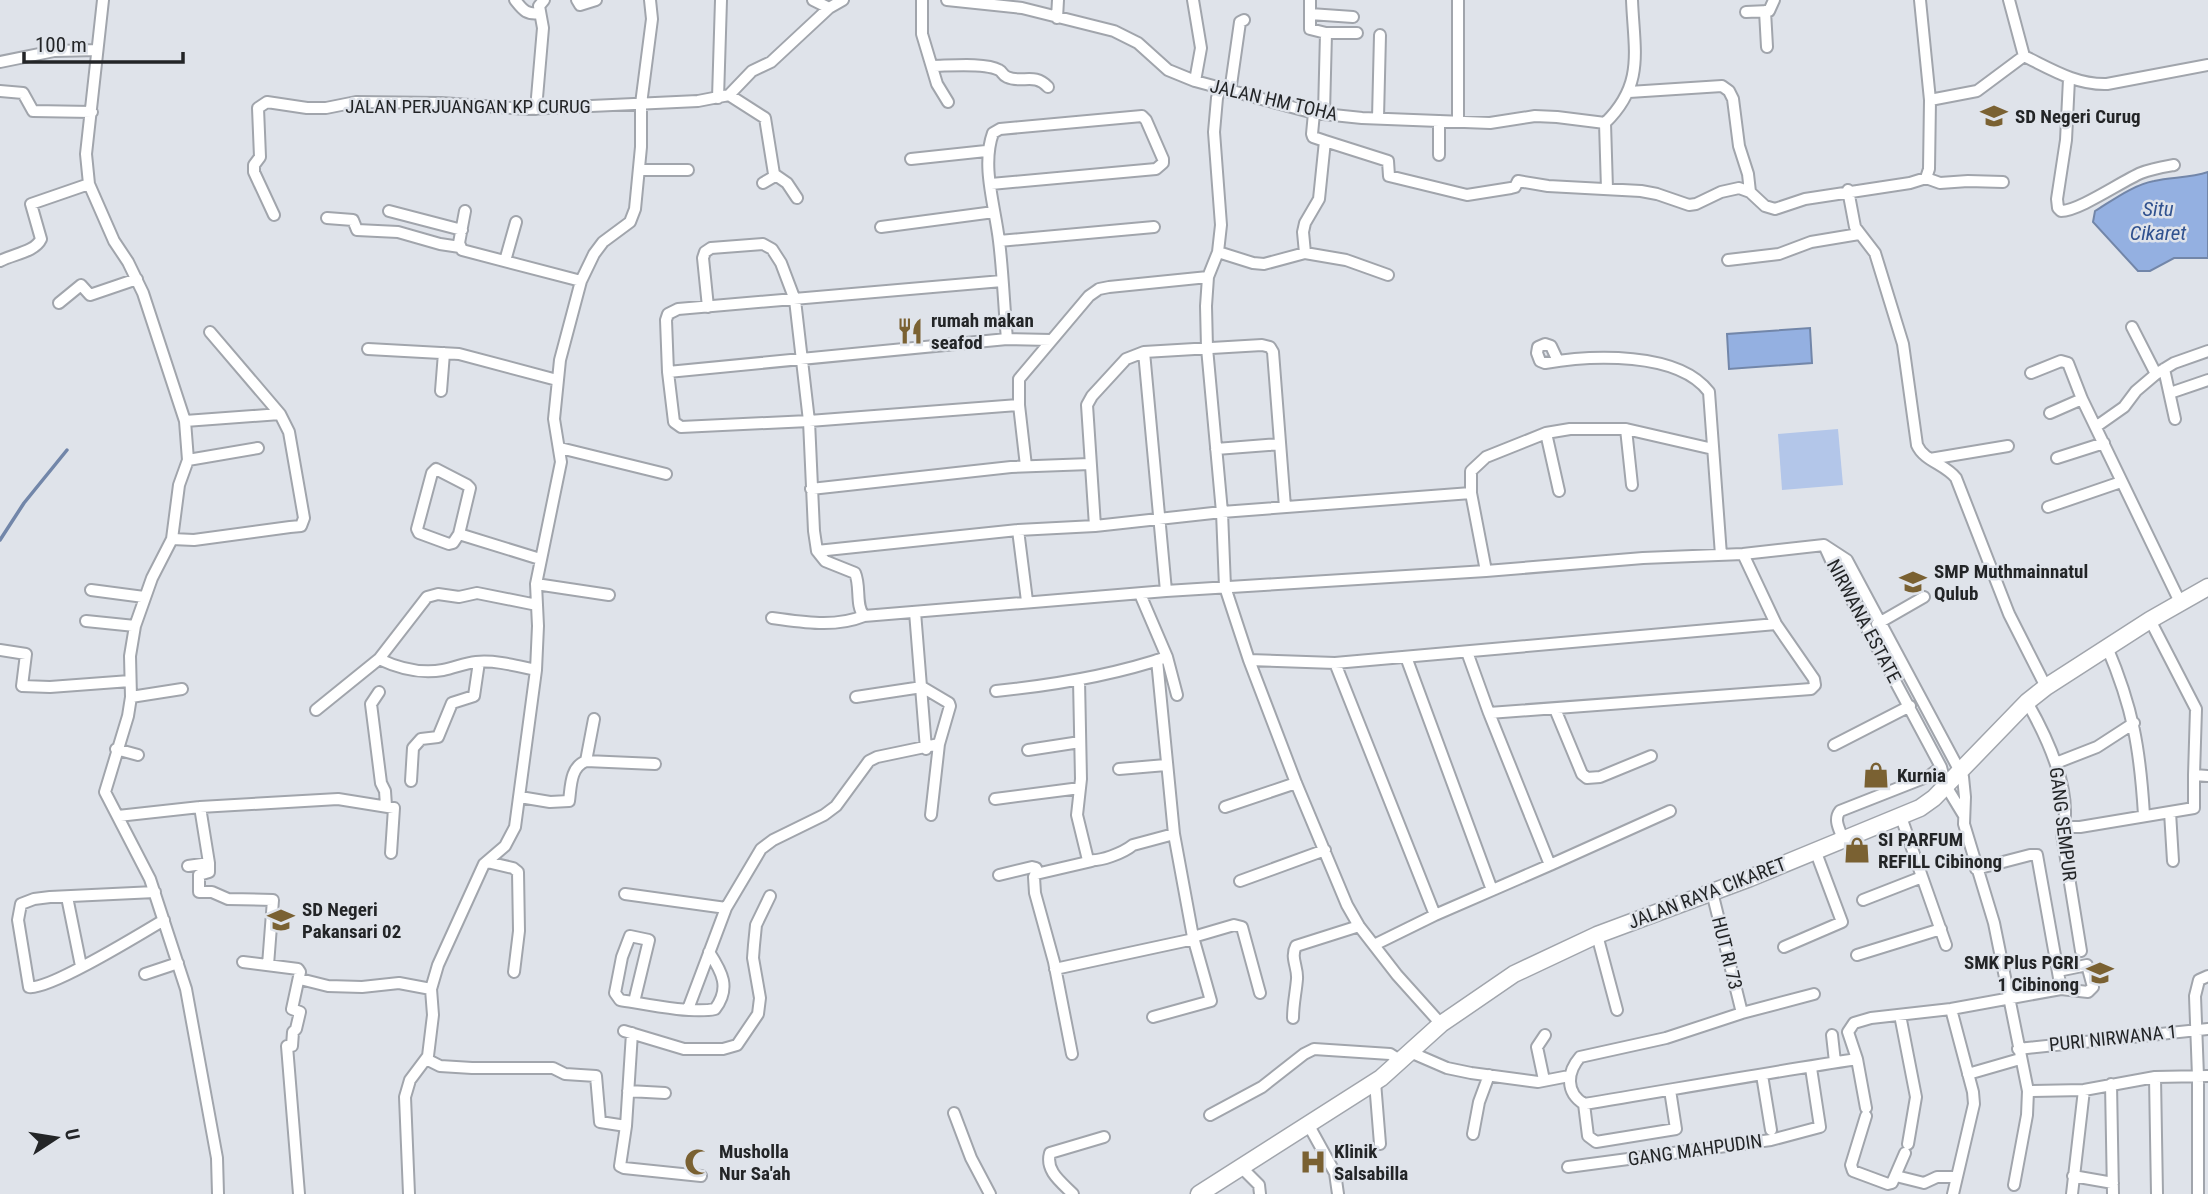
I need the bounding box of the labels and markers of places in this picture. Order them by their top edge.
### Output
school or university icon: SD Negeri Curug [1979,101,2009,131]
place label: SD Negeri Curug [2015,105,2141,128]
place label: rumah makan seafod [931,309,1034,354]
restaurant icon: rumah makan seafod [895,316,925,346]
place label: SMP Muthmainnatul Qulub [1934,560,2088,605]
school or university icon: SMP Muthmainnatul Qulub [1898,567,1928,597]
shop icon: Kurnia [1861,760,1891,790]
place label: Kurnia [1897,764,1946,787]
place label: SI PARFUM REFILL Cibinong [1878,828,2002,873]
shop icon: SI PARFUM REFILL Cibinong [1842,835,1872,865]
place label: SD Negeri Pakansari 02 [302,898,401,943]
school or university icon: SD Negeri Pakansari 02 [266,905,296,935]
place label: SMK Plus PGRI 1 Cibinong [1964,951,2079,996]
school or university icon: SMK Plus PGRI 1 Cibinong [2085,958,2115,988]
place label: Musholla Nur Sa'ah [719,1140,791,1185]
place label: Klinik Salsabilla [1334,1140,1408,1185]
mosque icon: Musholla Nur Sa'ah [683,1147,713,1177]
hospital icon: Klinik Salsabilla [1298,1147,1328,1177]

